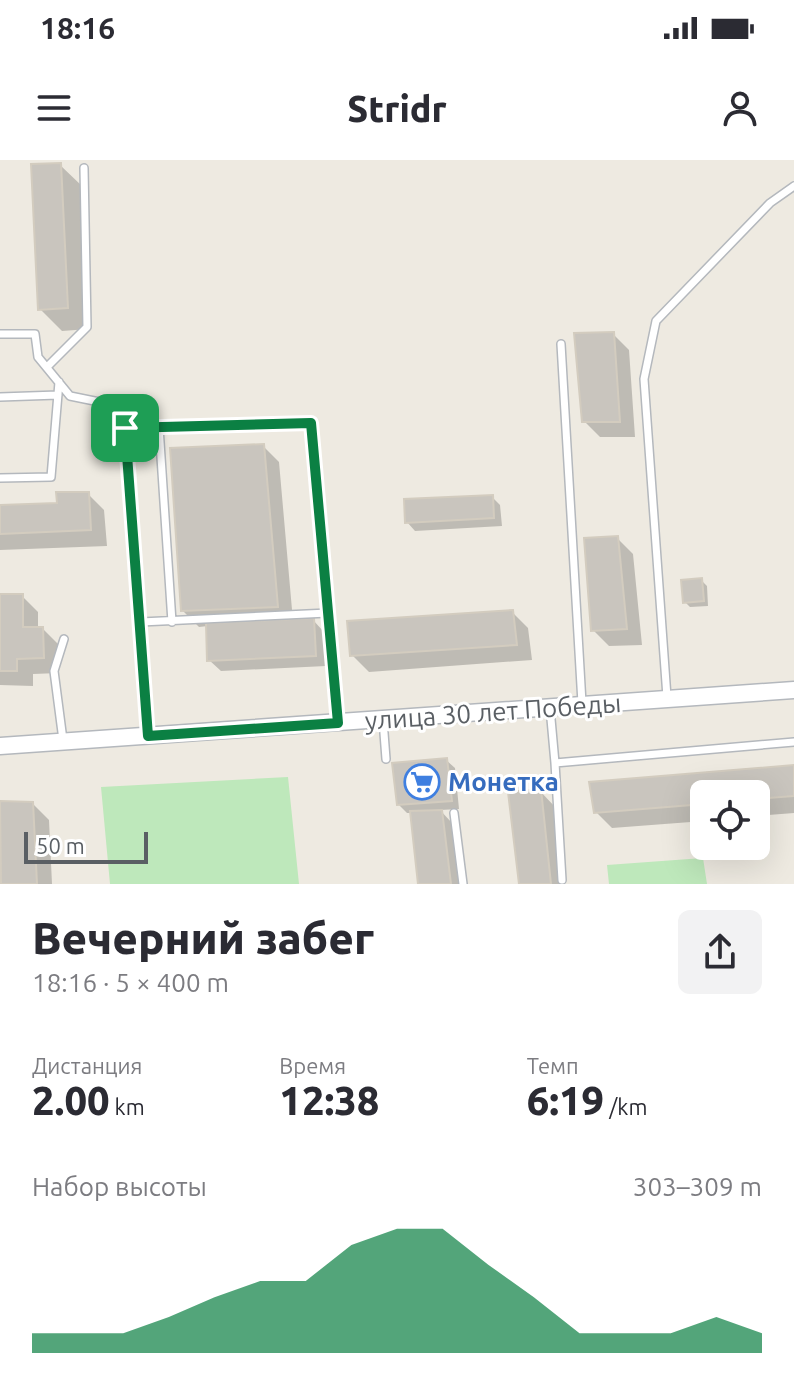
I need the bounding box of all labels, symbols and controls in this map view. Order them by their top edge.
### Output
text: 18:16 [40,11,115,45]
icon: menu [32,86,76,130]
icon: person [718,86,762,130]
text: Stridr [347,88,447,129]
pin [91,394,159,462]
icon: arrive [103,406,147,450]
street label: улица 30 лет Победы [364,688,622,735]
supermarket icon: Монетка [403,763,441,801]
place label: Монетка [448,767,559,796]
map controls [690,780,770,860]
button: locate [690,780,770,860]
scale bar [24,828,148,864]
text: 50 m [36,833,85,858]
button: share [678,910,762,994]
text: Вечерний забег [32,913,374,962]
text: 18:16 · 5 × 400 m [32,968,229,997]
text: Дистанция [32,1053,142,1078]
text: Время [279,1053,346,1078]
text: Темп [527,1053,579,1078]
text: 2.00 [32,1078,110,1123]
text: 12:38 [279,1078,379,1123]
text: 6:19 [527,1078,604,1123]
text: km [110,1094,145,1119]
text: /km [604,1094,647,1119]
text: Набор высоты [32,1172,207,1201]
text: 303–309 m [633,1172,762,1201]

